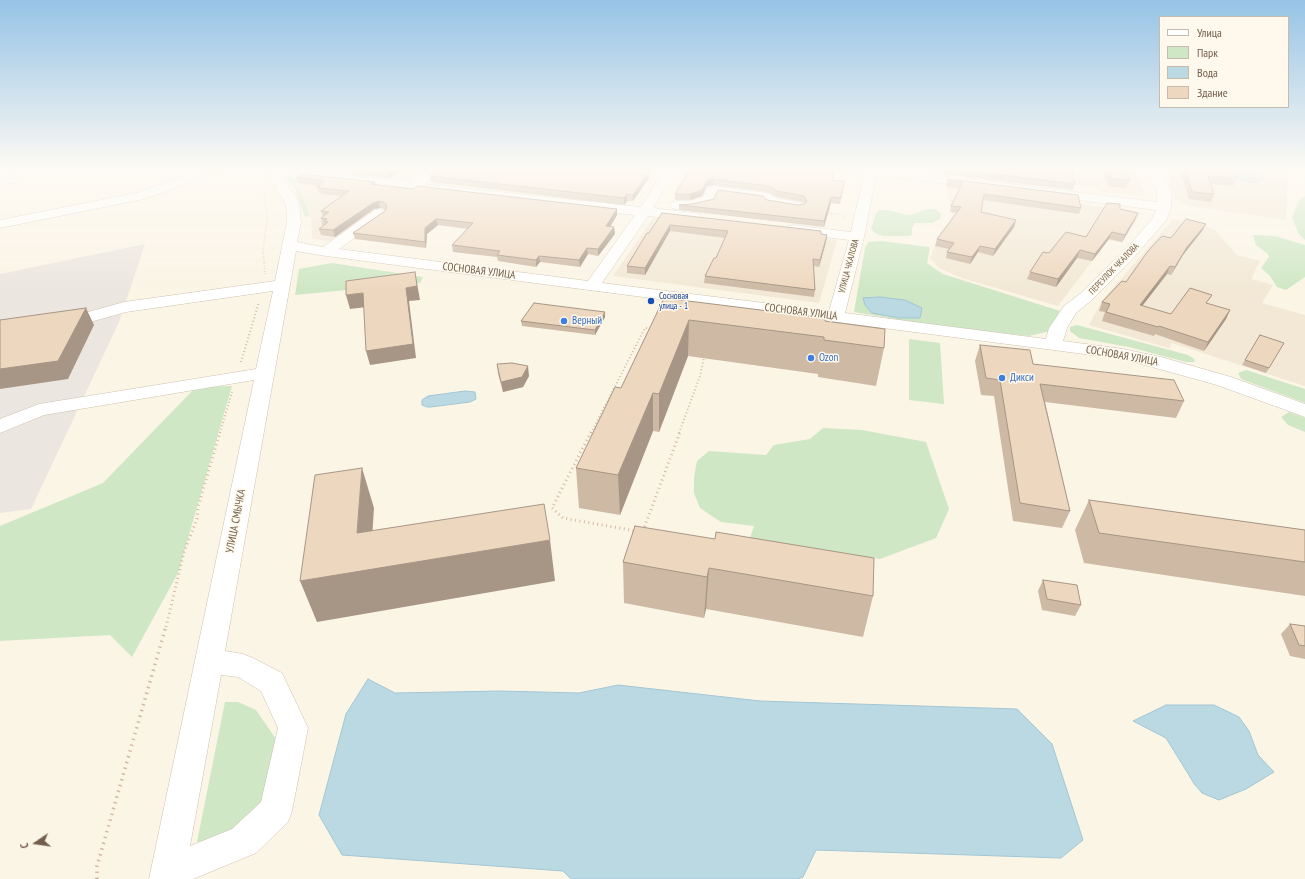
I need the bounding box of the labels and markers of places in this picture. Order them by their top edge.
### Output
place label: Сосновая улица - 1 [659,291,688,312]
marker: Сосновая улица - 1 [646,296,656,306]
place label: Верный [572,314,602,328]
marker: Верный [559,316,569,326]
place label: Ozon [819,351,838,365]
marker: Ozon [806,353,816,363]
place label: Дикси [1010,371,1034,385]
marker: Дикси [997,373,1007,383]

